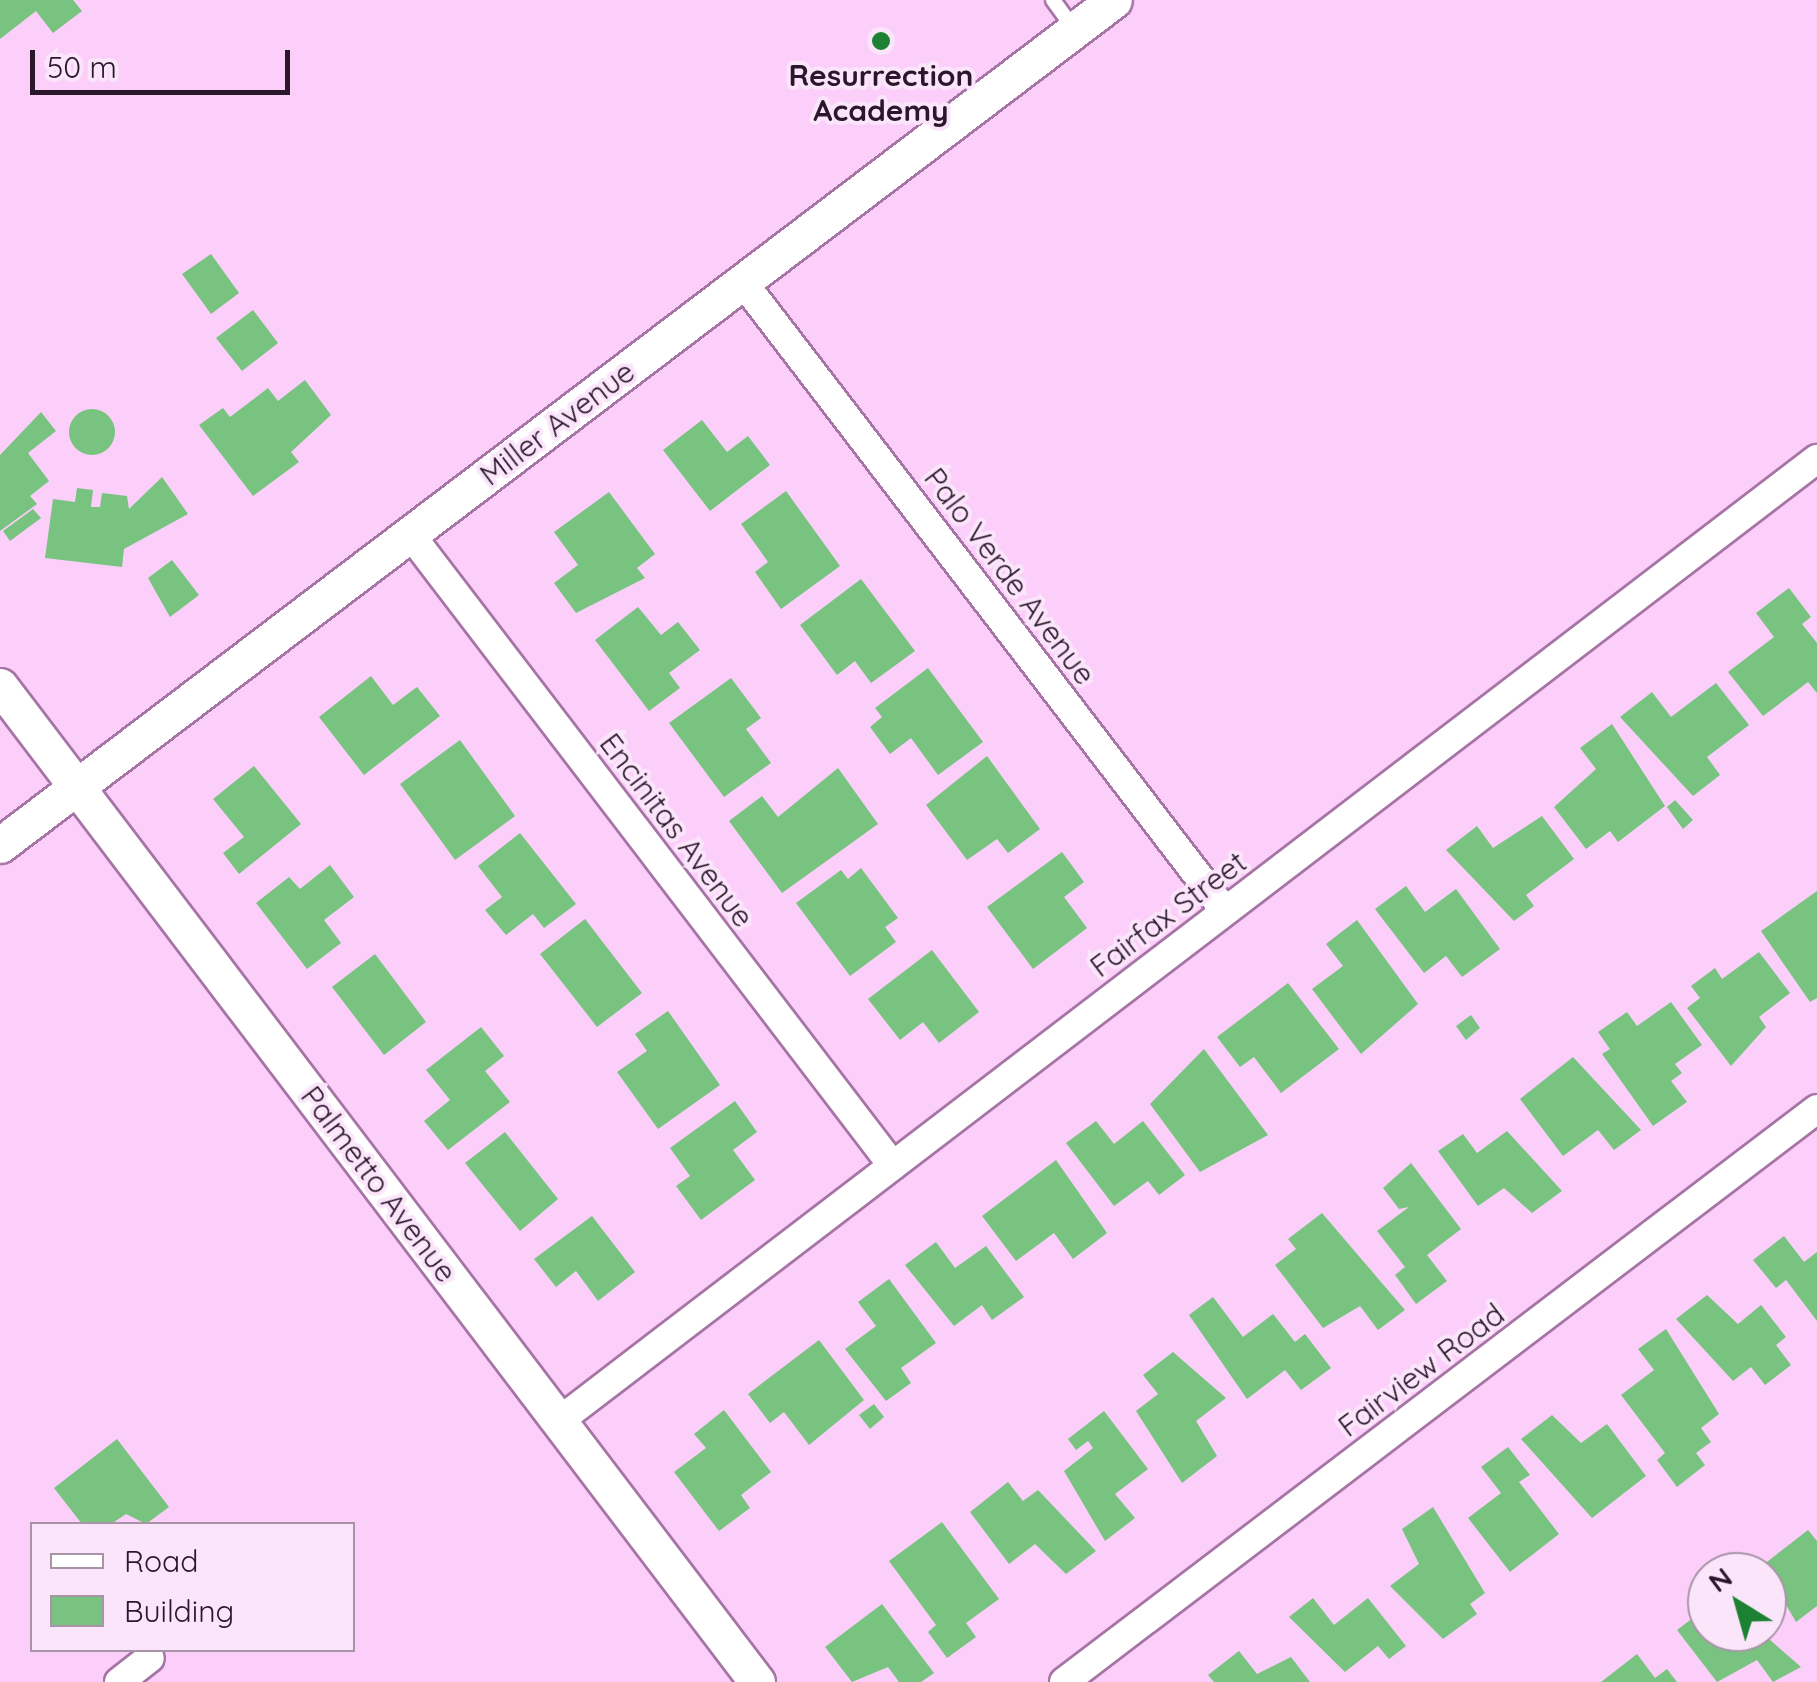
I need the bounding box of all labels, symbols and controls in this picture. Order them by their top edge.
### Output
scale bar [35,30,295,92]
marker: Resurrection Academy [870,30,892,52]
text: 50 m [47,48,117,86]
place label: Resurrection Academy [789,57,973,128]
street label: Miller Avenue [473,353,641,493]
street label: Palo Verde Avenue [917,461,1103,691]
street label: Encinitas Avenue [592,726,762,934]
street label: Fairfax Street [1083,844,1253,984]
street label: Palmetto Avenue [294,1079,464,1289]
street label: Fairview Road [1331,1296,1511,1444]
legend [30,1522,355,1652]
text: Road [124,1542,198,1580]
north arrow [1687,1552,1787,1652]
text: N [1701,1559,1739,1599]
text: Building [124,1592,234,1630]

